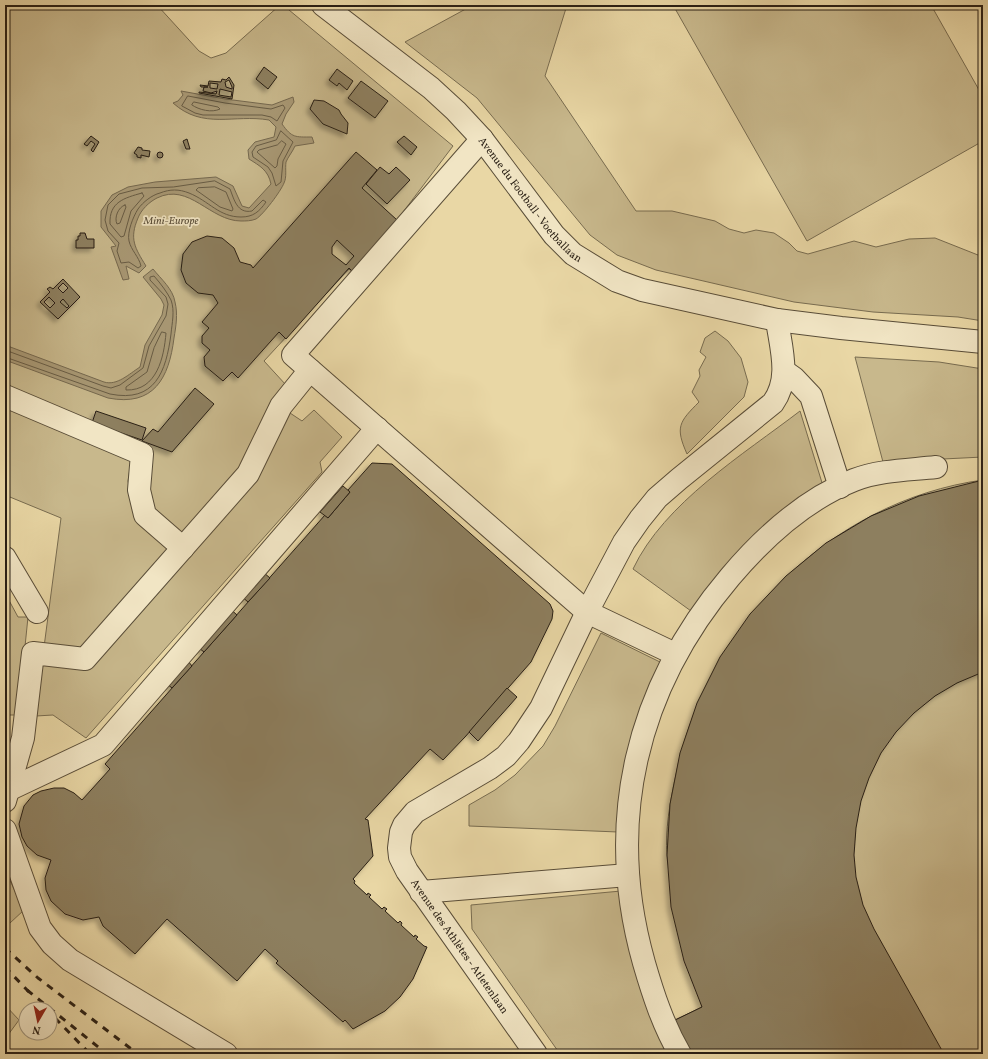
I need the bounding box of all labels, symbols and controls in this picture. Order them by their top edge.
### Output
street label: Avenue du Football - Voetballaan [474,134,585,267]
park label: Mini-Europe [143,214,198,229]
street label: Avenue des Athlètes - Atletenlaan [406,876,511,1018]
north arrow [18,1001,58,1041]
text: N [32,1021,42,1037]

